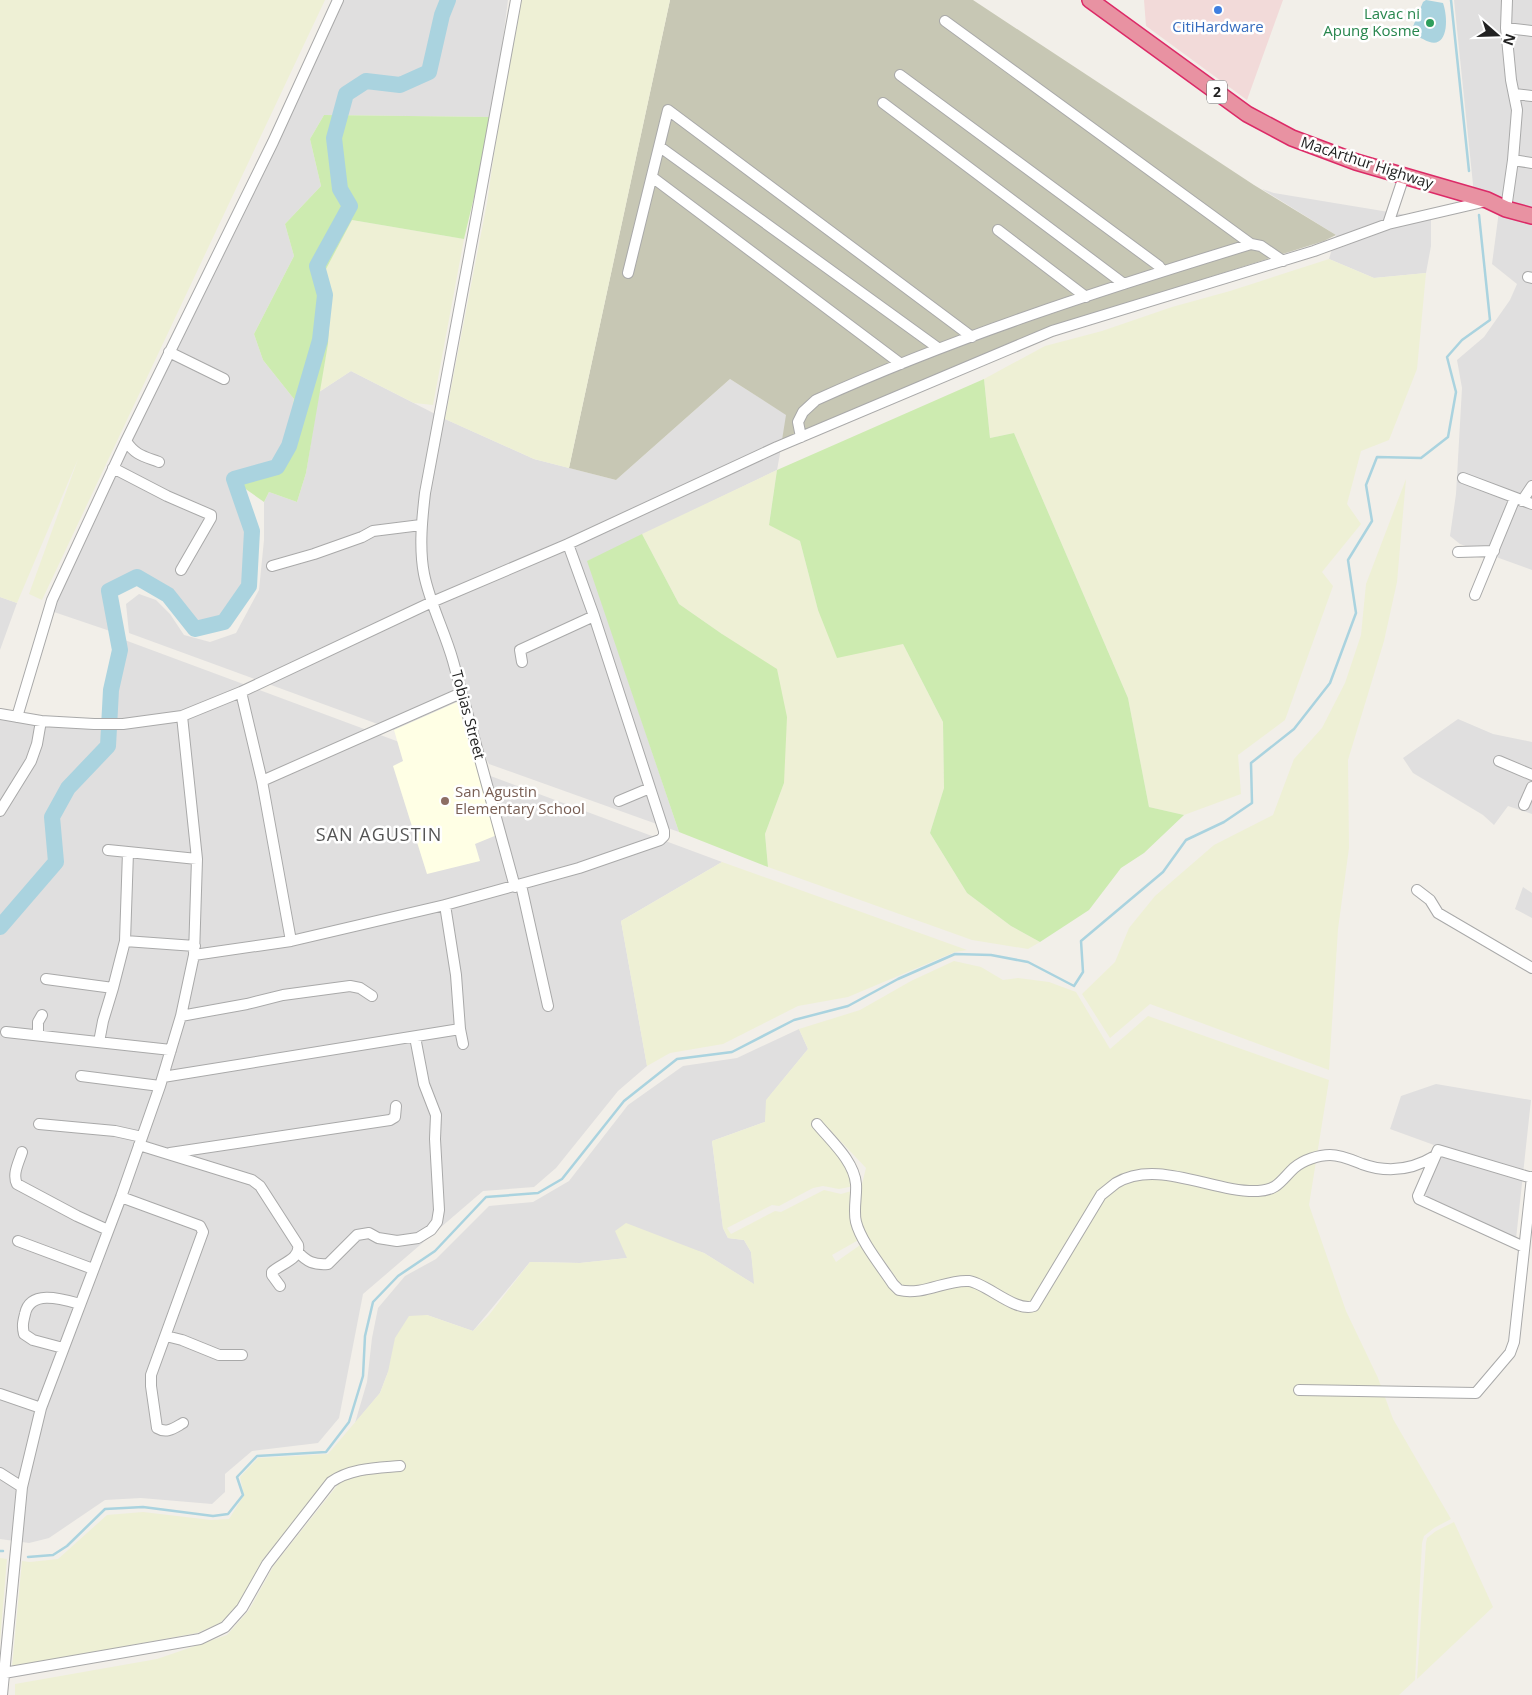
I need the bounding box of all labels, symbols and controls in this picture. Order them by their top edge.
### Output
place label: Lavac ni Apung Kosme [1323,3,1420,40]
marker: CitiHardware [1212,4,1224,16]
north arrow [1472,10,1522,60]
place label: CitiHardware [1172,16,1264,36]
marker: Lavac ni Apung Kosme [1424,17,1436,29]
text: N [1499,31,1521,48]
road number: 2 [1207,80,1227,104]
street label: MacArthur Highway [1299,131,1437,193]
street label: Tobias Street [447,668,490,762]
place label: San Agustin Elementary School [455,781,585,818]
marker: San Agustin Elementary School [439,795,451,807]
district label: SAN AGUSTIN [316,822,442,846]

